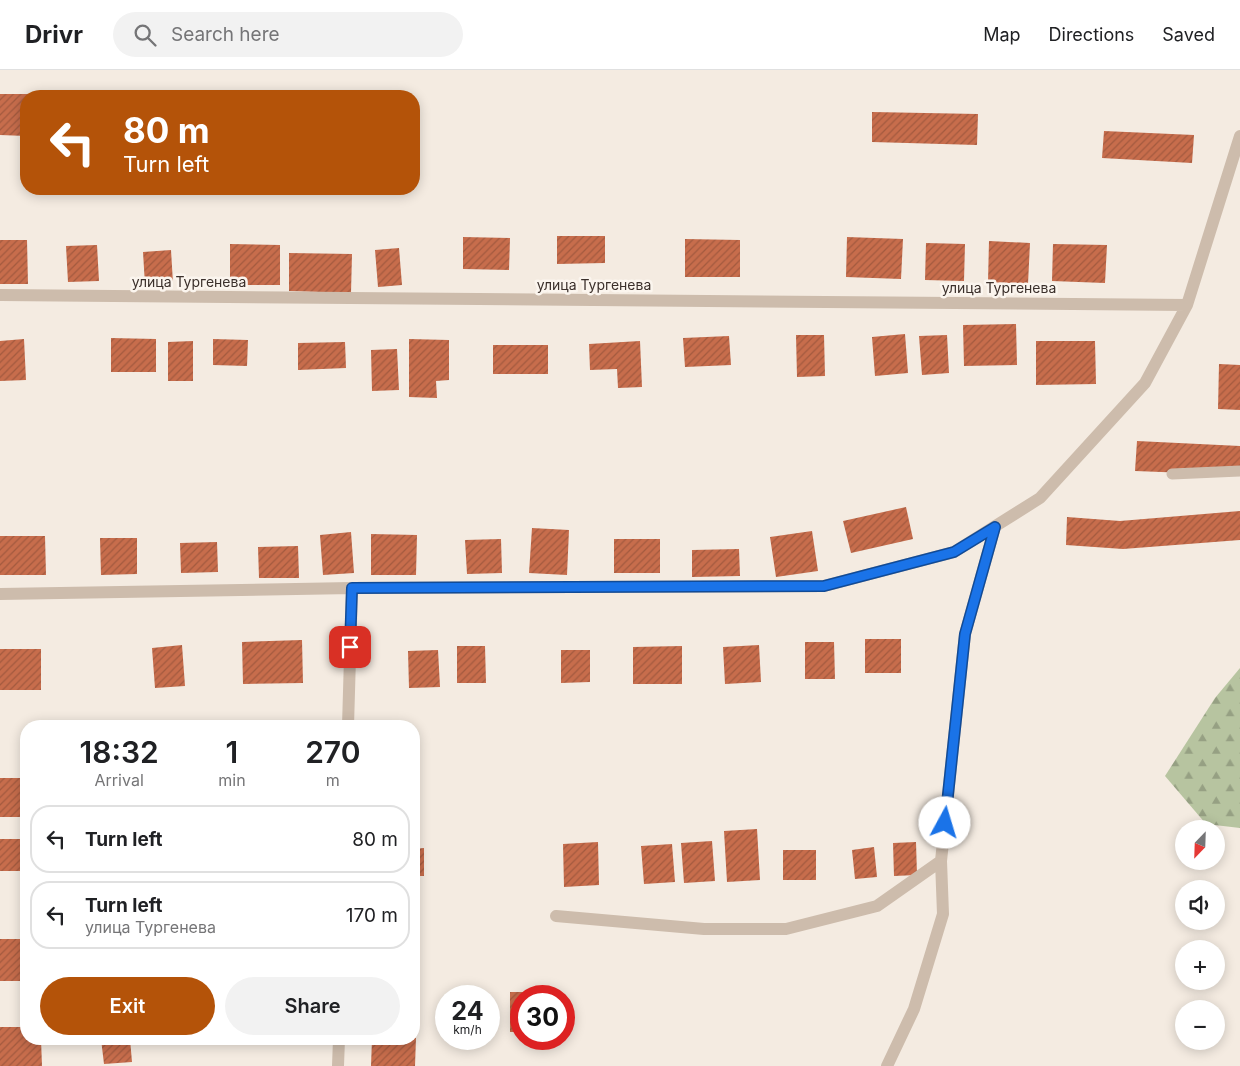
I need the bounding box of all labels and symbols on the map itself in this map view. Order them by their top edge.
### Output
street label: улица Тургенева [132,273,246,290]
street label: улица Тургенева [537,276,651,293]
street label: улица Тургенева [942,279,1056,296]
pin [329,626,371,668]
position arrow [918,796,970,848]
north arrow [1175,820,1225,870]
speed limit sign: 30 [510,985,575,1050]

